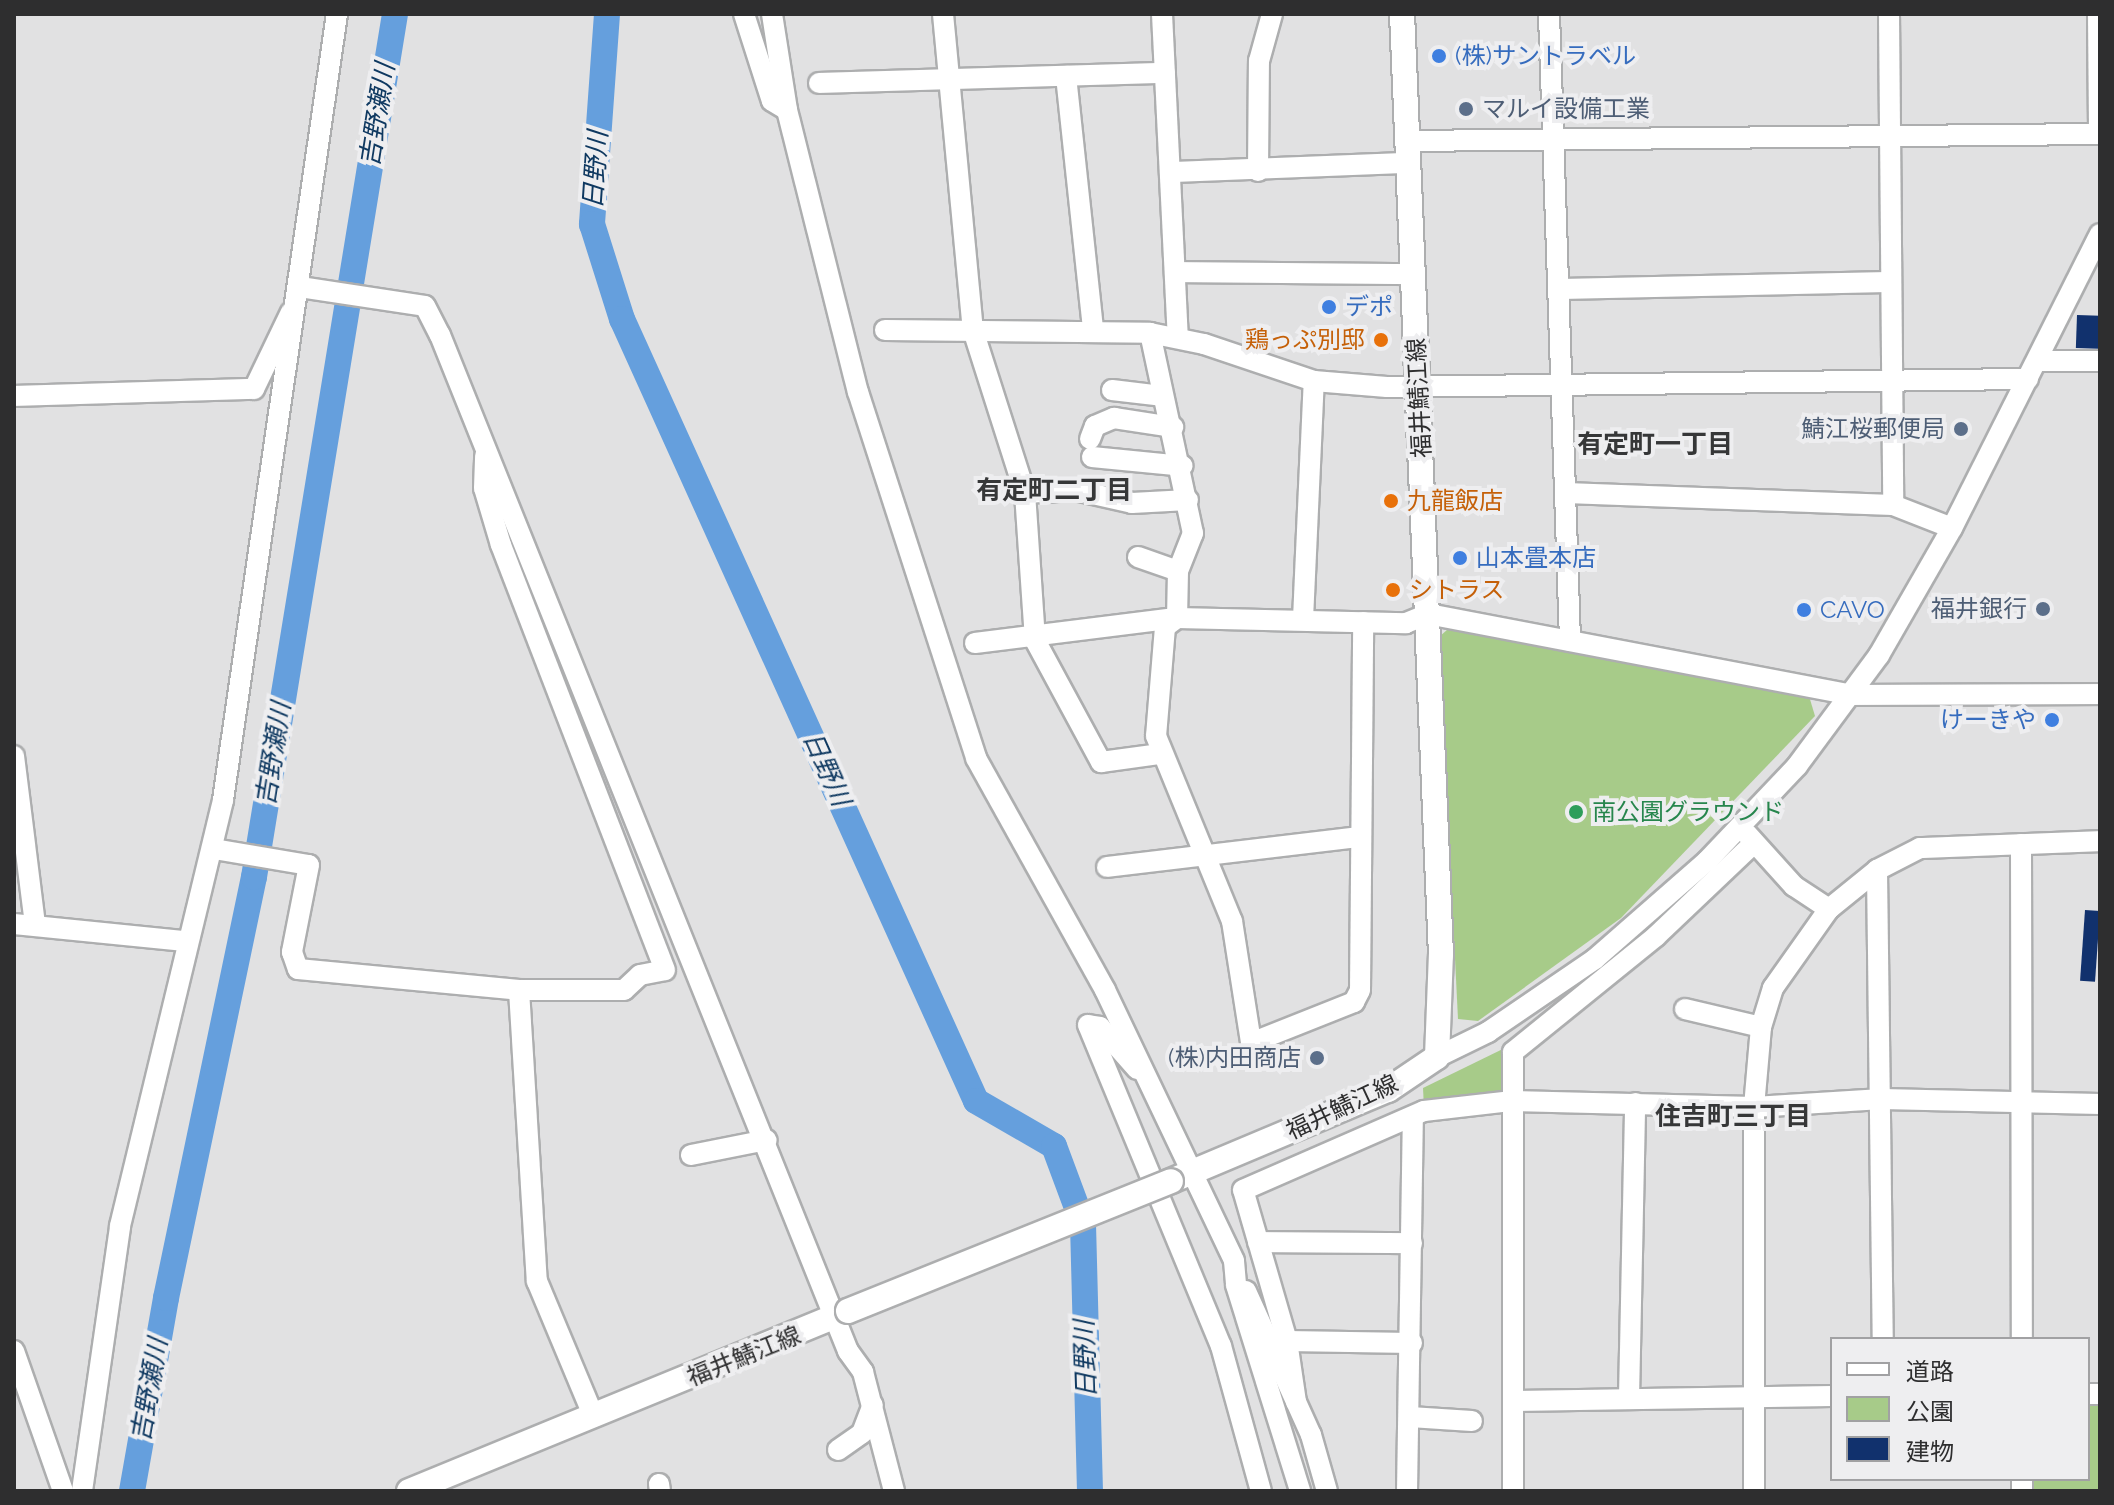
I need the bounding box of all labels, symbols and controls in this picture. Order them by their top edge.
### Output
place label: (株)サントラベル [1455,42,1636,70]
marker: (株)サントラベル [1430,47,1448,65]
water label: 吉野瀬川 [354,61,402,169]
place label: マルイ設備工業 [1482,95,1650,123]
marker: マルイ設備工業 [1457,100,1475,118]
water label: 日野川 [578,130,614,210]
place label: デポ [1345,293,1393,321]
marker: デポ [1320,298,1338,316]
place label: 鶏っぷ別邸 [1245,326,1365,354]
marker: 鶏っぷ別邸 [1372,331,1390,349]
street label: 福井鯖江線 [1401,337,1437,459]
place label: 鯖江桜郵便局 [1801,415,1945,443]
marker: 鯖江桜郵便局 [1952,420,1970,438]
district label: 有定町一丁目 [1577,429,1733,461]
district label: 有定町二丁目 [976,475,1132,507]
place label: 九龍飯店 [1407,487,1503,515]
marker: 九龍飯店 [1382,492,1400,510]
place label: 山本畳本店 [1476,544,1596,572]
marker: 山本畳本店 [1451,549,1469,567]
place label: シトラス [1409,576,1505,604]
marker: シトラス [1384,581,1402,599]
place label: 福井銀行 [1931,595,2027,623]
place label: CAVO [1820,596,1885,624]
marker: 福井銀行 [2034,600,2052,618]
marker: CAVO [1795,601,1813,619]
water label: 吉野瀬川 [250,700,298,808]
place label: けーきや [1940,706,2036,734]
marker: けーきや [2043,711,2061,729]
water label: 日野川 [796,727,856,811]
place label: 南公園グラウンド [1592,798,1784,826]
marker: 南公園グラウンド [1567,803,1585,821]
place label: (株)内田商店 [1168,1044,1301,1072]
marker: (株)内田商店 [1308,1049,1326,1067]
street label: 福井鯖江線 [1282,1069,1402,1145]
district label: 住吉町三丁目 [1655,1101,1811,1133]
water label: 日野川 [1069,1319,1103,1399]
street label: 福井鯖江線 [683,1320,805,1392]
water label: 吉野瀬川 [126,1336,174,1444]
legend [1830,1337,2090,1481]
text: 道路 [1906,1357,1954,1386]
text: 公園 [1906,1397,1954,1426]
text: 建物 [1906,1437,1954,1466]

